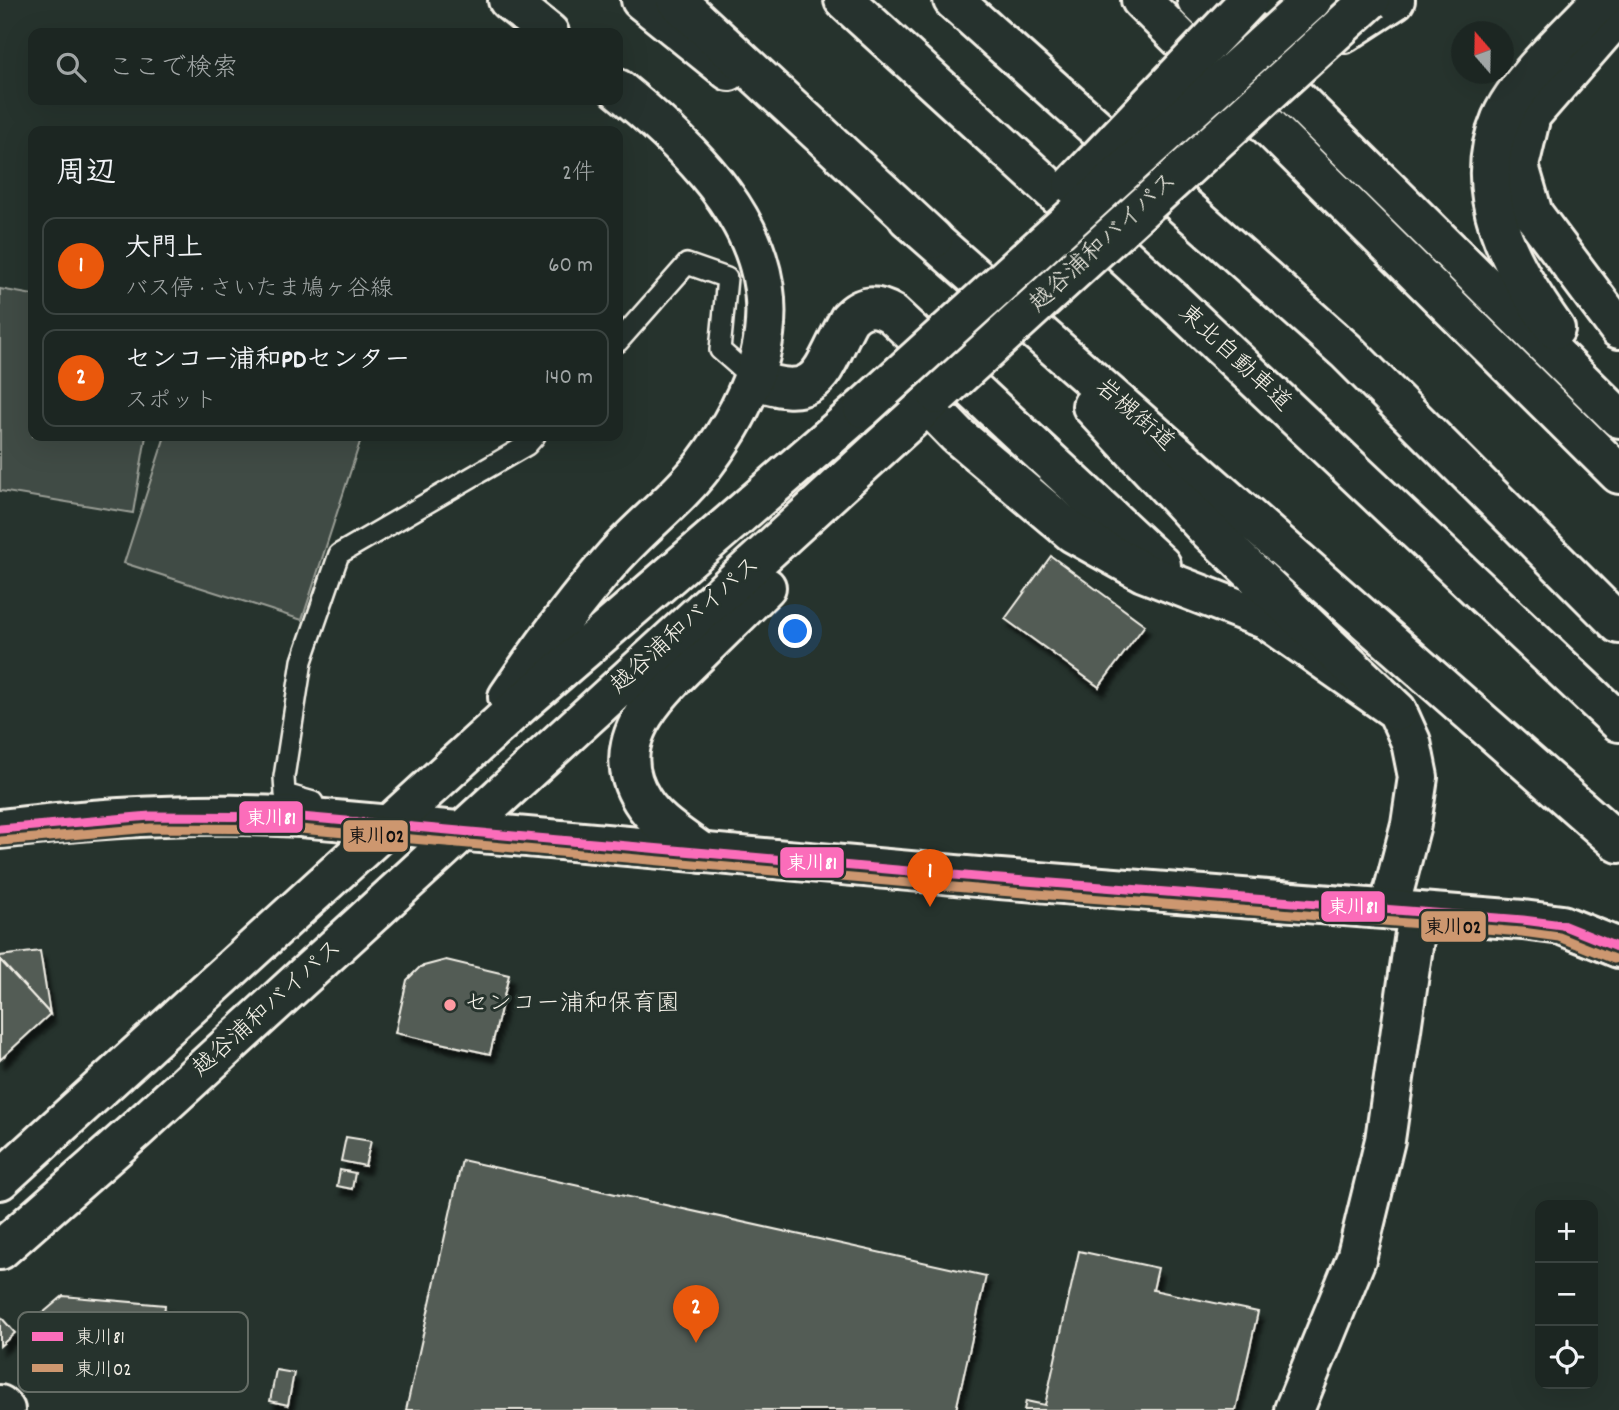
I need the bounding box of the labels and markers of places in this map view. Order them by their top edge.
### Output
pin: 1 [907,849,953,907]
place label: センコー浦和保育園 [464,988,680,1022]
marker: センコー浦和保育園 [442,997,458,1013]
pin: 2 [673,1285,719,1343]

